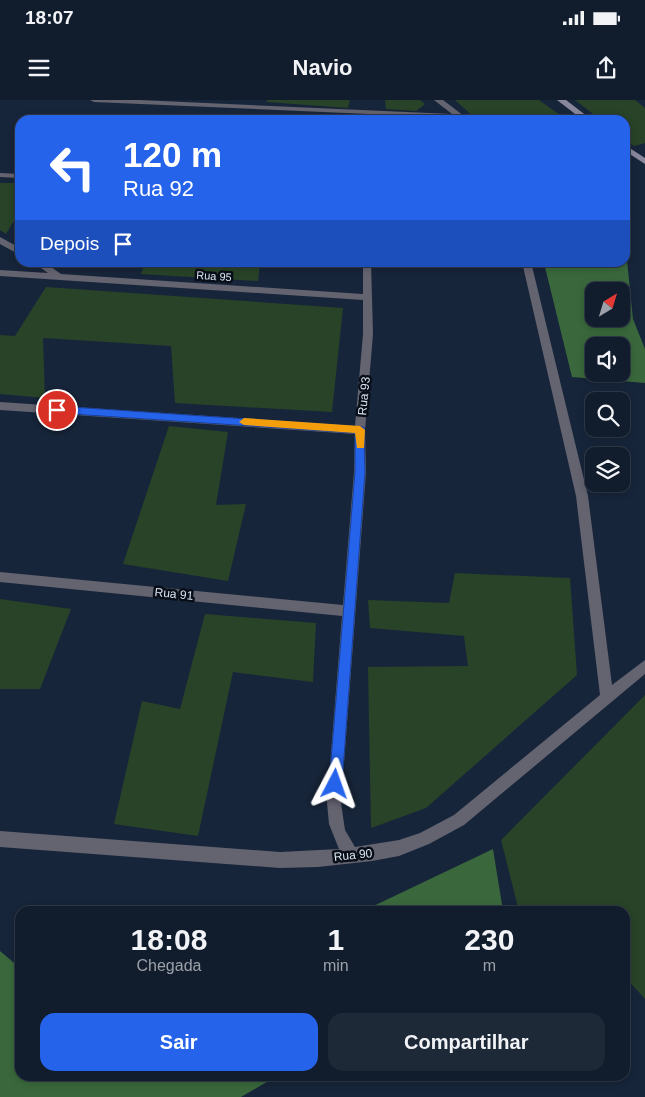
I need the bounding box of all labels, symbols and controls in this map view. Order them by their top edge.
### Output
text: 18:07 [25,7,74,28]
icon: menu [25,54,53,82]
icon: share [592,54,620,82]
text: Navio [293,55,352,80]
icon: left [40,135,105,200]
text: 120 m [123,135,222,174]
text: Rua 92 [123,176,194,201]
icon: arrive [109,230,137,258]
text: Depois [40,233,99,254]
street label: Rua 95 [196,269,232,283]
north arrow [585,282,630,328]
map controls [585,282,630,492]
button: sound [585,337,630,382]
street label: Rua 93 [355,376,373,416]
pin [36,389,78,431]
button: search [585,392,630,437]
icon: arrive [43,396,71,424]
button: layers [585,447,630,492]
street label: Rua 91 [154,585,194,603]
position arrow [308,757,360,809]
street label: Rua 90 [333,846,373,864]
text: 18:08 [131,923,207,956]
text: 1 [327,923,344,956]
text: 230 [464,923,514,956]
text: Chegada [136,957,201,974]
text: min [323,957,349,974]
text: m [483,957,496,974]
button: Sair [40,1013,318,1071]
button: Compartilhar [328,1013,605,1071]

